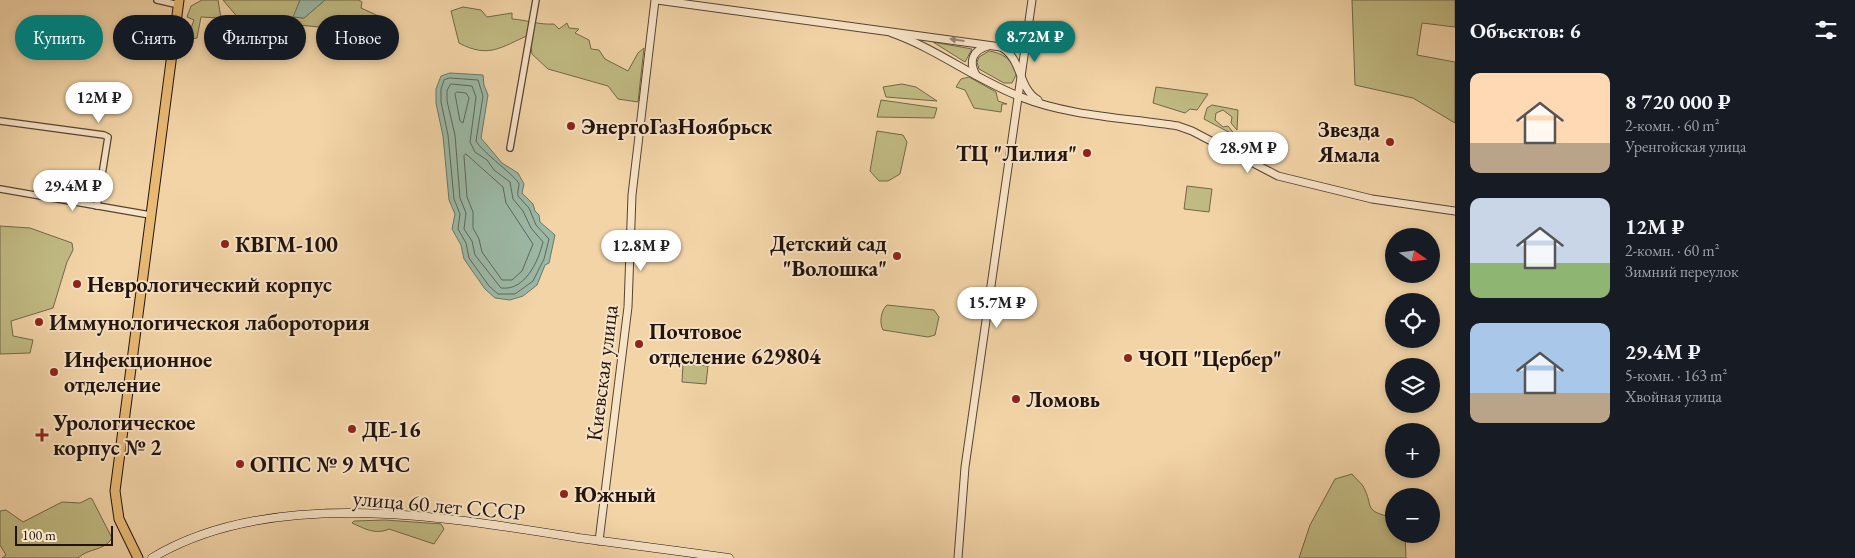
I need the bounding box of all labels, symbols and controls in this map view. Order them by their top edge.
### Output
chip: Купить [15,15,103,60]
chip: Снять [113,15,194,60]
chip: Фильтры [204,15,306,60]
chip: Новое [316,15,399,60]
icon: filters [1812,16,1840,44]
text: Объектов: 6 [1470,17,1581,44]
pin: 8.72M ₽ [989,20,1081,63]
text: 8.72M ₽ [1006,26,1064,47]
one-way arrow [948,36,964,44]
pin: 12M ₽ [64,82,134,124]
text: 12M ₽ [76,87,122,108]
text: 8 720 000 ₽ [1625,88,1731,115]
icon: home [1510,93,1570,153]
place label: ЭнергоГазНоябрьск [581,112,773,141]
place label: Звезда Ямала [1317,115,1380,169]
text: 2-комн. · 60 m² [1625,115,1720,136]
marker: ЭнергоГазНоябрьск [565,120,577,132]
pin: 28.9M ₽ [1202,132,1294,174]
marker: Звезда Ямала [1384,136,1396,148]
text: Уренгойская улица [1625,136,1746,157]
text: 28.9M ₽ [1219,137,1277,158]
place label: ТЦ "Лилия" [956,139,1077,168]
marker: ТЦ "Лилия" [1081,147,1093,159]
pin: 29.4M ₽ [27,170,119,212]
text: 29.4M ₽ [44,175,102,196]
text: 12M ₽ [1625,213,1684,240]
icon: home [1510,218,1570,278]
north arrow [1385,228,1440,282]
map controls [1385,228,1440,543]
place label: Детский сад "Волошка" [770,229,887,283]
place label: КВГМ-100 [235,230,338,259]
pin: 12.8M ₽ [595,230,687,272]
text: 12.8M ₽ [612,235,670,256]
marker: КВГМ-100 [219,238,231,250]
text: 2-комн. · 60 m² [1625,240,1720,261]
marker: Детский сад "Волошка" [891,250,903,262]
text: Зимний переулок [1625,261,1739,282]
place label: Неврологический корпус [87,270,332,299]
marker: Неврологический корпус [71,278,83,290]
pin: 15.7M ₽ [951,286,1043,329]
text: 15.7M ₽ [968,292,1026,313]
button: locate [1385,293,1440,348]
street label: Киевская улица [579,303,625,443]
place label: Иммунологическоя лаборотория [49,308,370,337]
marker: Иммунологическоя лаборотория [33,316,45,328]
place label: Почтовое отделение 629804 [649,317,821,371]
marker: Почтовое отделение 629804 [633,338,645,350]
text: 29.4M ₽ [1625,338,1701,365]
icon: home [1510,343,1570,403]
place label: ЧОП "Цербер" [1138,344,1282,373]
place label: Инфекционное отделение [64,345,212,399]
marker: ЧОП "Цербер" [1122,352,1134,364]
button: layers [1385,358,1440,413]
text: 5-комн. · 163 m² [1625,365,1727,386]
marker: Инфекционное отделение [48,366,60,378]
place label: Ломовь [1026,385,1100,414]
text: Хвойная улица [1625,386,1722,407]
marker: Ломовь [1010,393,1022,405]
place label: Урологическое корпус № 2 [52,408,196,462]
place label: ДЕ-16 [362,415,421,444]
marker: ДЕ-16 [346,423,358,435]
button: + [1385,423,1440,478]
marker: Урологическое корпус № 2 [35,428,49,442]
place label: ОГПС № 9 МЧС [250,450,410,479]
marker: ОГПС № 9 МЧС [234,458,246,470]
place label: Южный [574,480,656,509]
street label: улица 60 лет СССР [352,483,526,527]
marker: Южный [558,488,570,500]
button: − [1385,488,1440,543]
scale bar [15,523,112,546]
text: 100 m [22,526,56,544]

